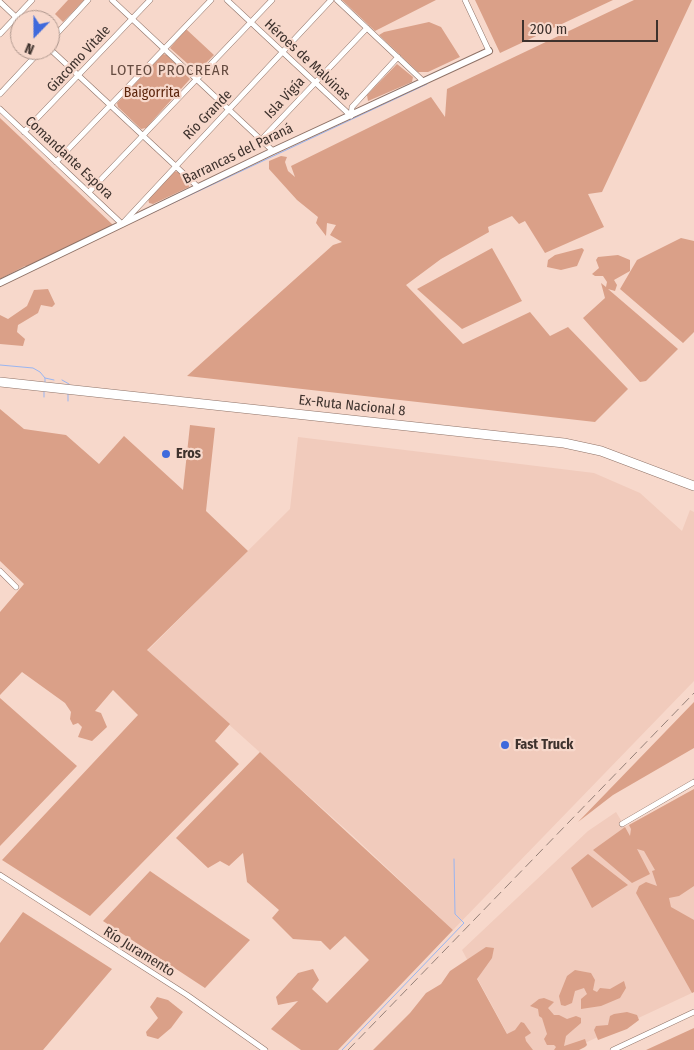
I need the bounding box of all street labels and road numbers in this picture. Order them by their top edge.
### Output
street label: Héroes de Malvinas [261,16,353,104]
street label: Giacomo Vitale [44,22,114,96]
street label: Isla Vigía [261,74,309,122]
street label: Río Grande [180,87,236,143]
street label: Comandante Espora [22,113,116,203]
street label: Barrancas del Paraná [180,120,296,188]
street label: Ex-Ruta Nacional 8 [298,392,406,420]
street label: Río Juramento [100,923,178,981]

